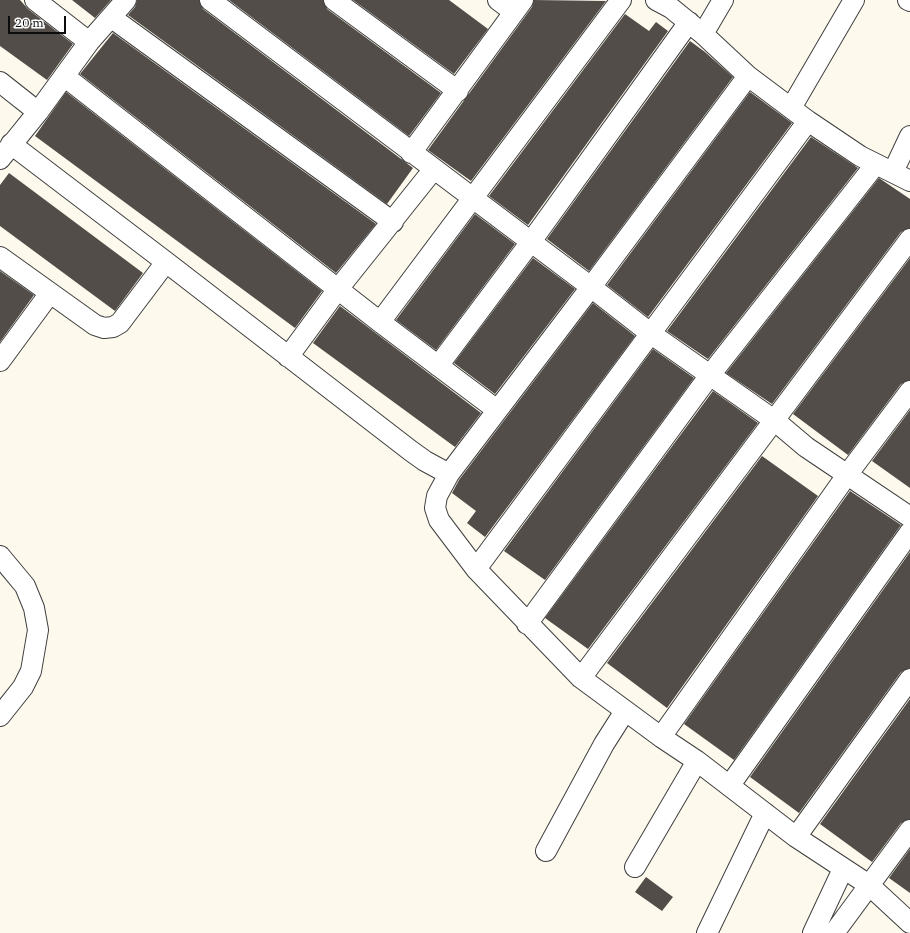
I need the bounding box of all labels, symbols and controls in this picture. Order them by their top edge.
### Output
scale bar [10,8,68,34]
text: 20 m [15,15,44,30]

